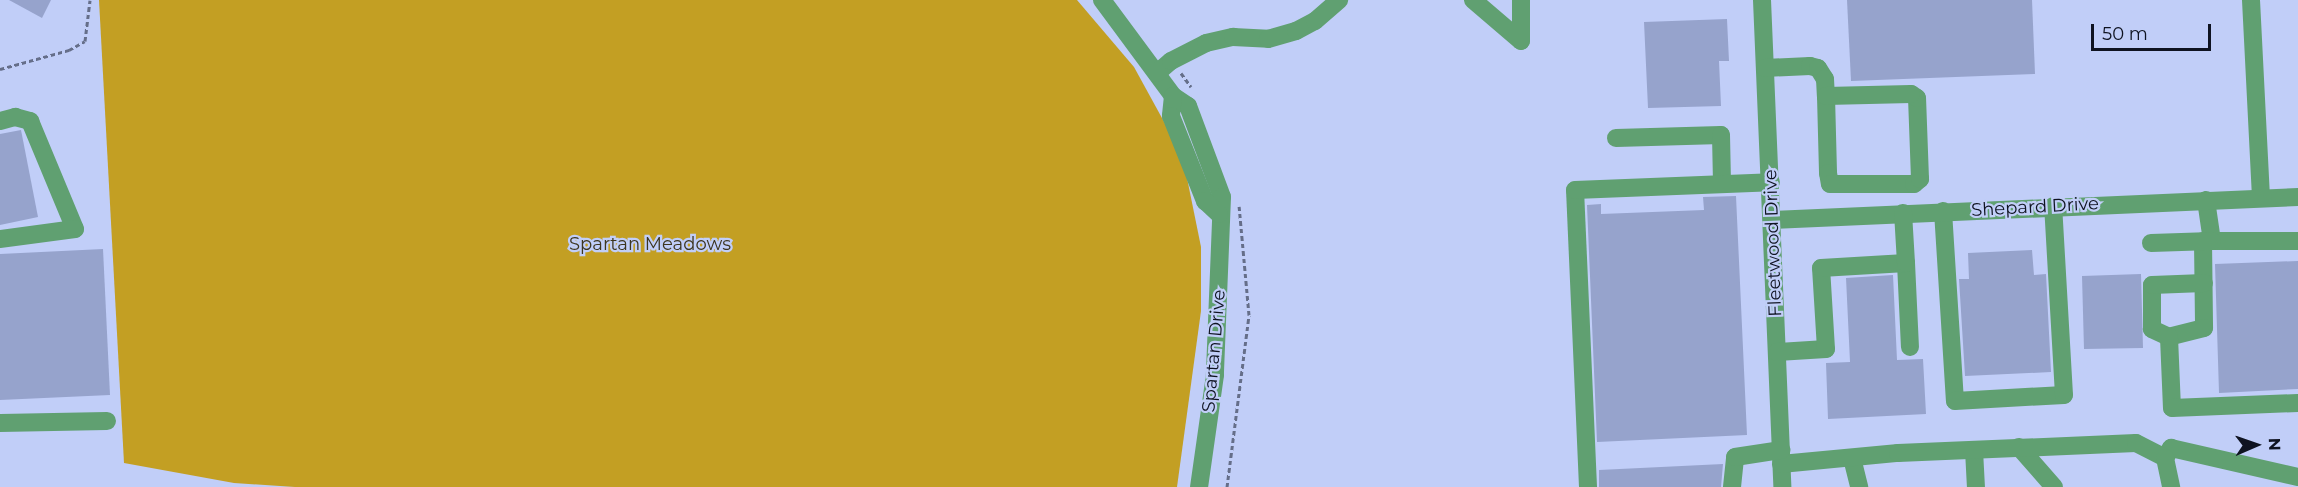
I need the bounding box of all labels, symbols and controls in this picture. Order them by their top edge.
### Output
scale bar [2094,12,2214,50]
text: 50 m [2102,23,2148,45]
street label: Fleetwood Drive [1760,169,1786,317]
street label: Shepard Drive [1971,193,2099,221]
park label: Spartan Meadows [569,233,731,255]
street label: Spartan Drive [1198,289,1230,413]
north arrow [2226,415,2286,475]
text: N [2265,438,2284,451]

